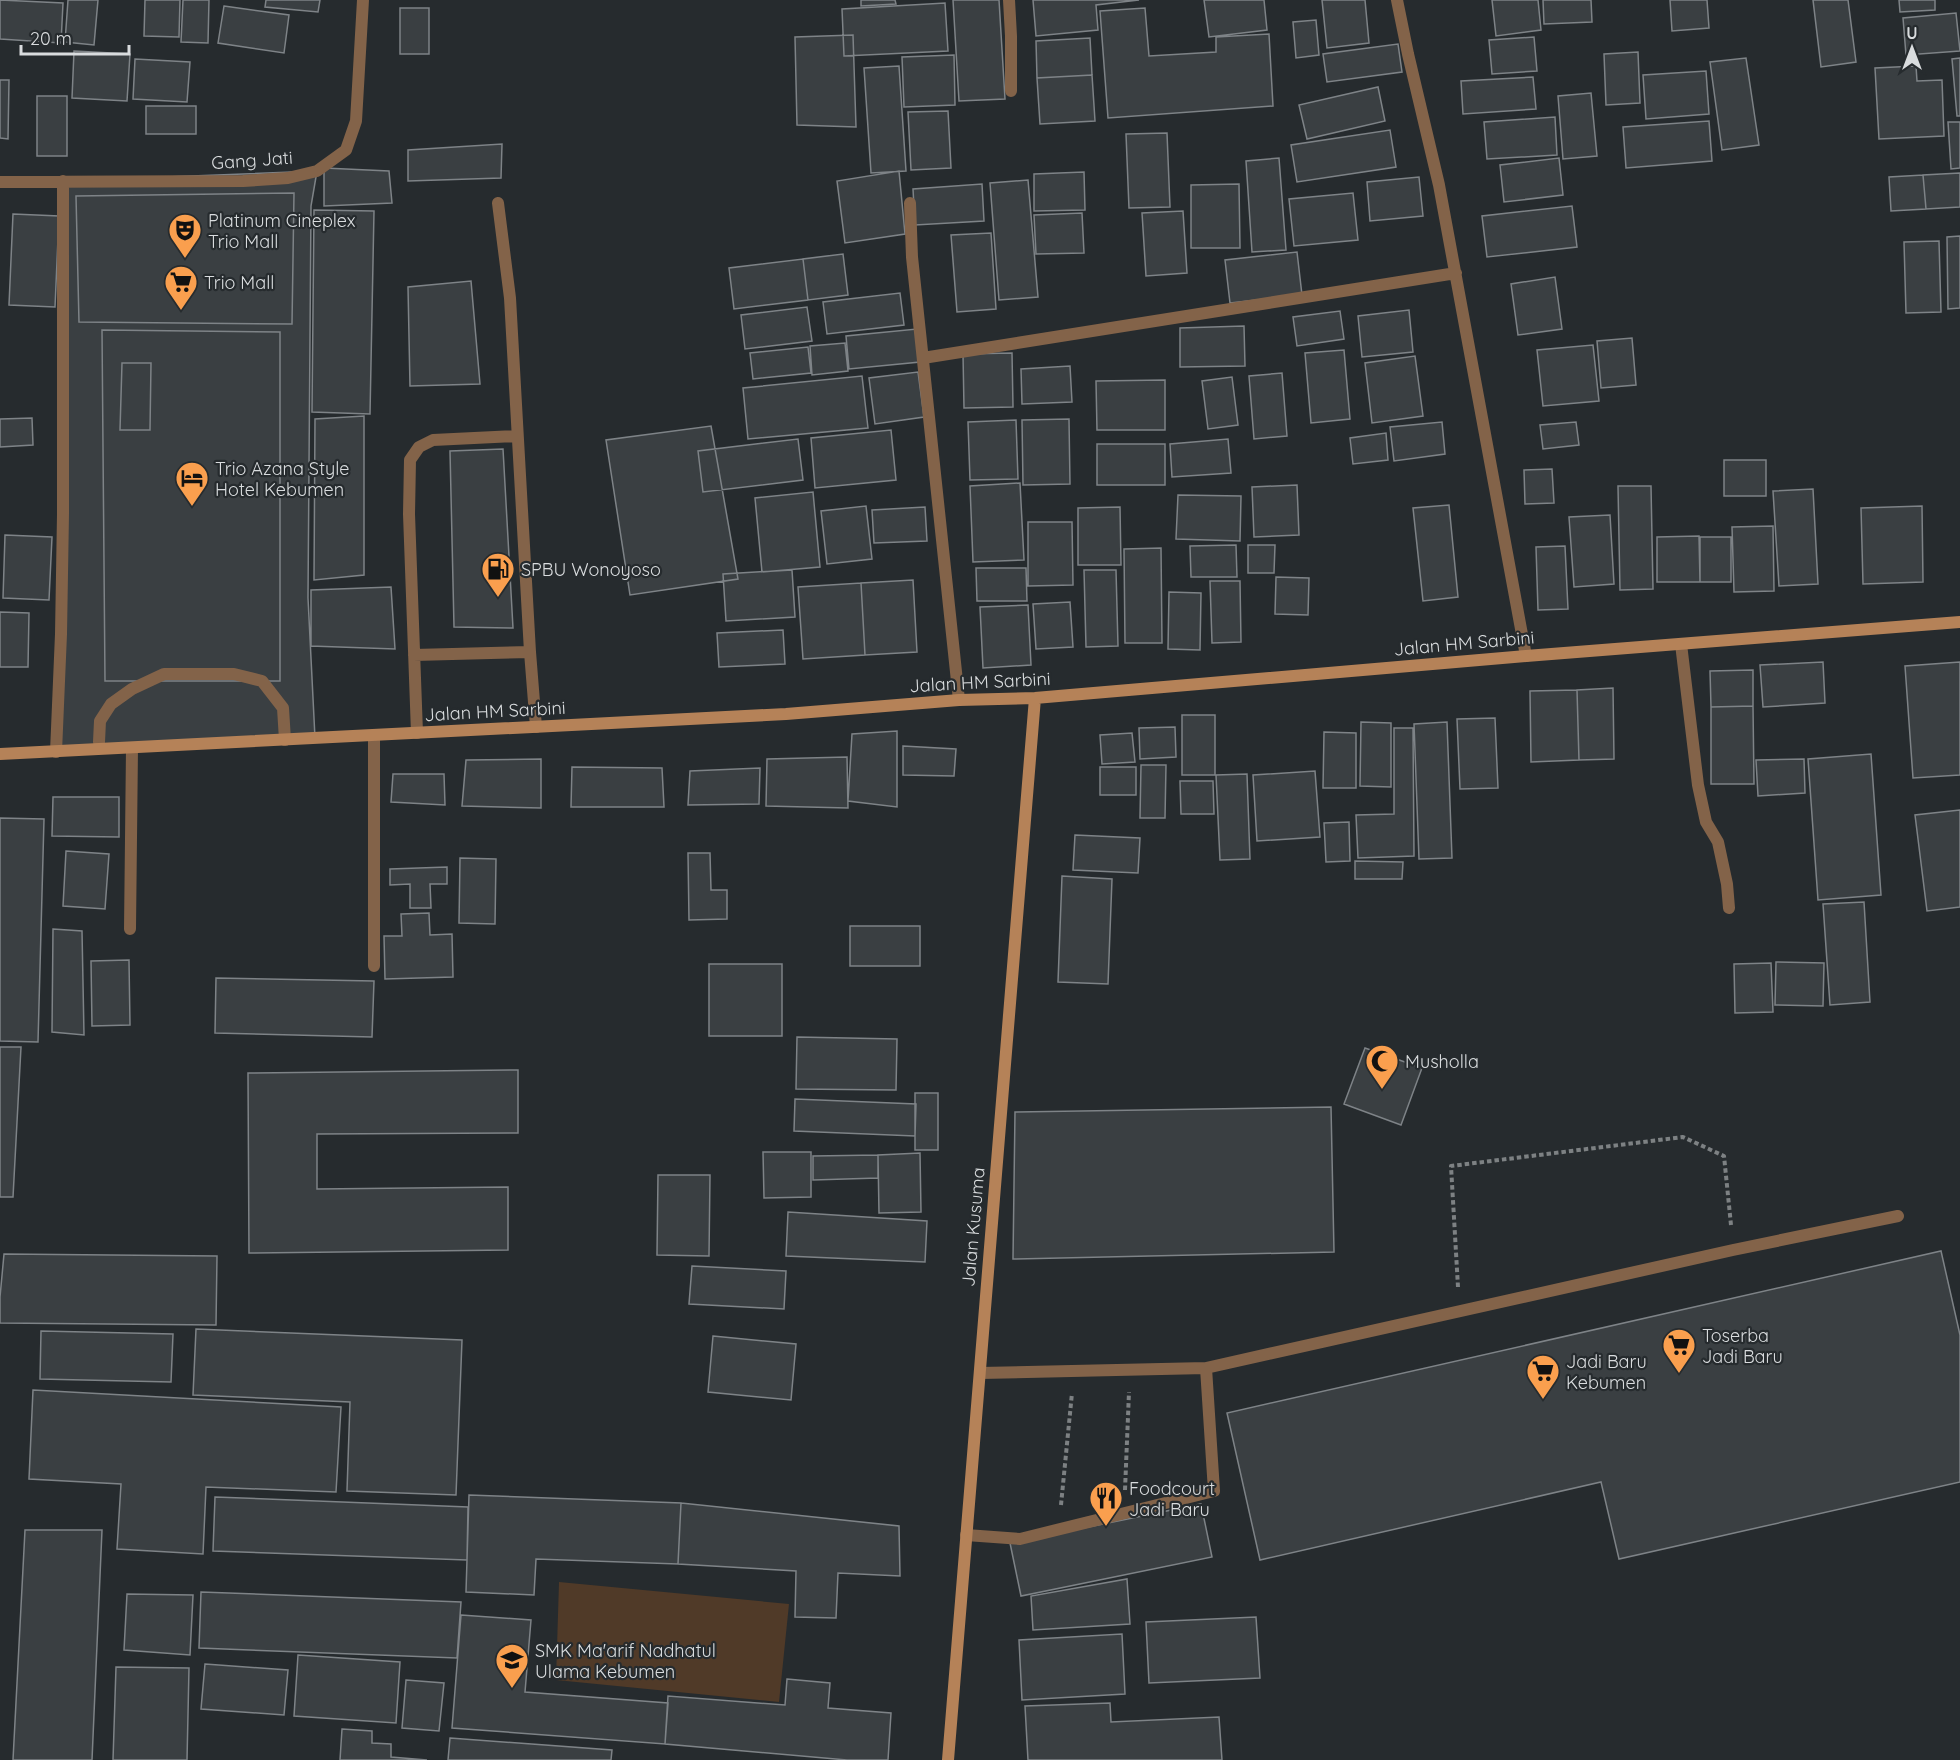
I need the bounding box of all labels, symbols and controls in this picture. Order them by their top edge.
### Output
scale bar [21,18,129,56]
north arrow [1882,18,1942,78]
text: U [1906,23,1918,43]
text: 20 m [30,27,72,50]
street label: Gang Jati [211,146,293,174]
place label: Platinum Cineplex Trio Mall [208,209,356,253]
theatre icon: Platinum Cineplex Trio Mall [167,212,203,259]
supermarket icon: Trio Mall [163,264,199,311]
place label: Trio Mall [204,271,274,294]
place label: Trio Azana Style Hotel Kebumen [215,457,349,501]
hotel icon: Trio Azana Style Hotel Kebumen [174,460,210,507]
fuel station icon: SPBU Wonoyoso [480,551,516,598]
place label: SPBU Wonoyoso [521,558,661,581]
street label: Jalan HM Sarbini [1393,625,1535,661]
street label: Jalan HM Sarbini [909,667,1051,697]
street label: Jalan HM Sarbini [424,696,566,726]
mosque icon: Musholla [1364,1043,1400,1090]
place label: Musholla [1405,1050,1479,1073]
street label: Jalan Kusuma [956,1166,990,1288]
place label: Toserba Jadi Baru [1702,1324,1783,1368]
supermarket icon: Toserba Jadi Baru [1661,1327,1697,1374]
place label: Jadi Baru Kebumen [1566,1350,1647,1394]
supermarket icon: Jadi Baru Kebumen [1525,1353,1561,1400]
place label: Foodcourt Jadi Baru [1129,1477,1215,1521]
restaurant icon: Foodcourt Jadi Baru [1088,1480,1124,1527]
place label: SMK Ma'arif Nadhatul Ulama Kebumen [535,1639,716,1683]
school or university icon: SMK Ma'arif Nadhatul Ulama Kebumen [494,1642,530,1689]

